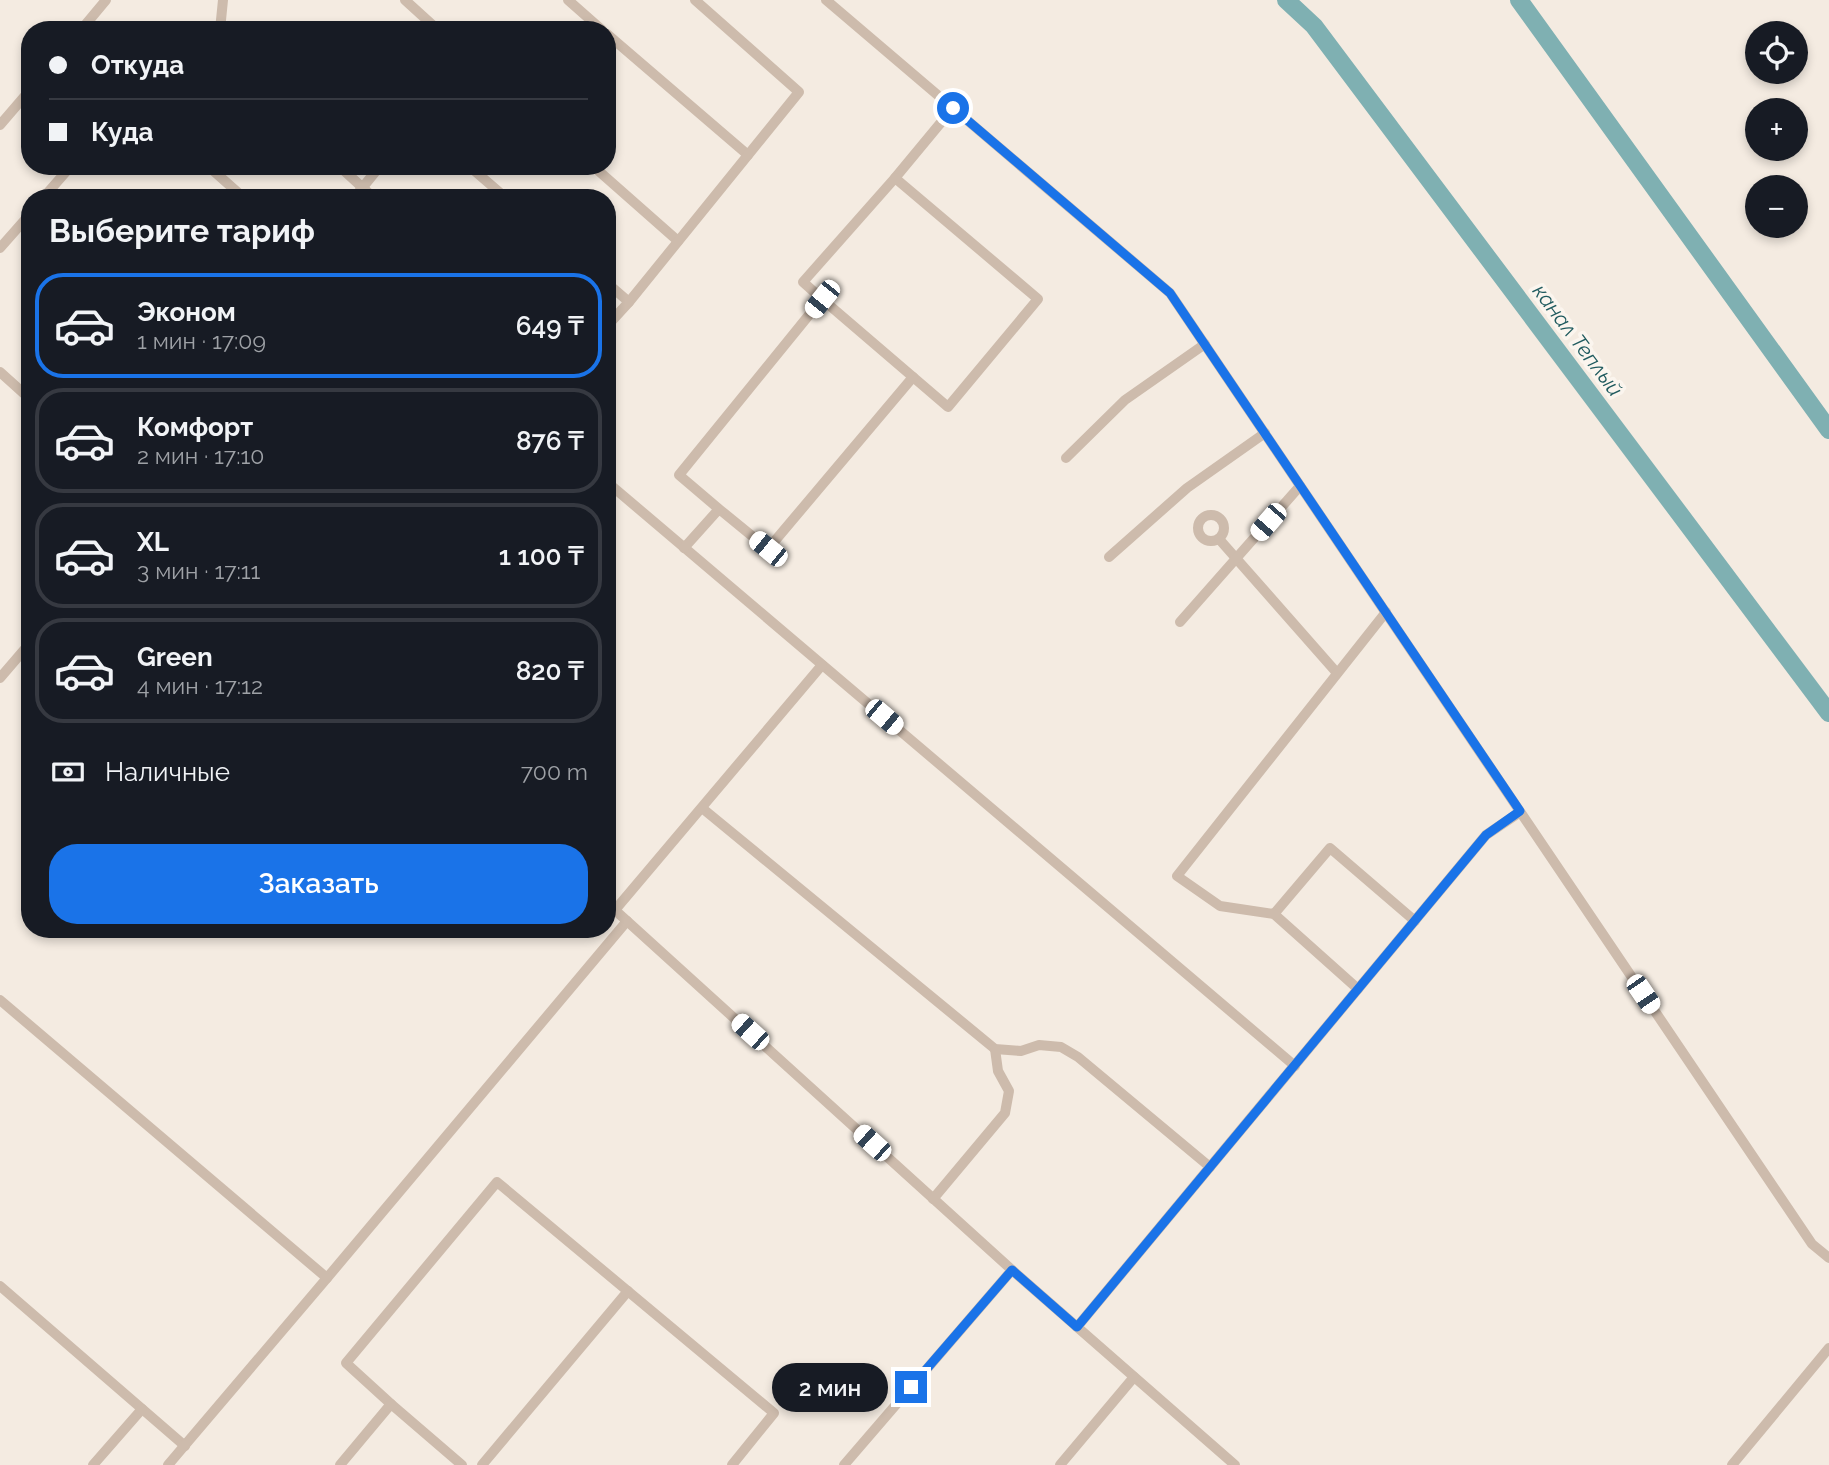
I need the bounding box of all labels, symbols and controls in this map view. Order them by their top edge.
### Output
map controls [1745,21,1808,238]
button: locate [1745,21,1808,84]
text: Откуда [91,50,184,80]
route start [937,92,969,124]
button: + [1745,98,1808,161]
text: Куда [91,117,154,147]
button: − [1745,175,1808,238]
text: Выберите тариф [49,212,315,249]
car [801,276,844,322]
water label: канал Теплый [1528,279,1628,401]
icon: car [53,294,116,357]
text: Эконом [137,297,236,327]
text: 649 ₸ [516,311,584,341]
text: 1 мин · 17:09 [137,327,266,354]
icon: car [53,409,116,472]
text: Комфорт [137,412,253,442]
text: 876 ₸ [516,426,584,456]
text: 2 мин · 17:10 [137,442,264,469]
car [1247,499,1290,545]
icon: car [53,524,116,587]
text: XL [137,527,169,557]
car [746,528,791,570]
text: 1 100 ₸ [499,541,584,571]
text: 3 мин · 17:11 [137,557,260,584]
icon: car [53,639,116,702]
text: Green [137,642,213,672]
text: 820 ₸ [516,656,584,686]
text: 4 мин · 17:12 [137,672,263,699]
car [862,695,907,739]
icon: cash [49,753,87,791]
text: Наличные [105,757,230,787]
text: 700 m [521,758,588,785]
button: Заказать [49,844,588,924]
car [1623,971,1664,1017]
car [728,1010,773,1054]
car [850,1121,895,1165]
callout: 2 мин [771,1362,886,1412]
route end [895,1371,927,1403]
text: 2 мин [799,1374,861,1401]

